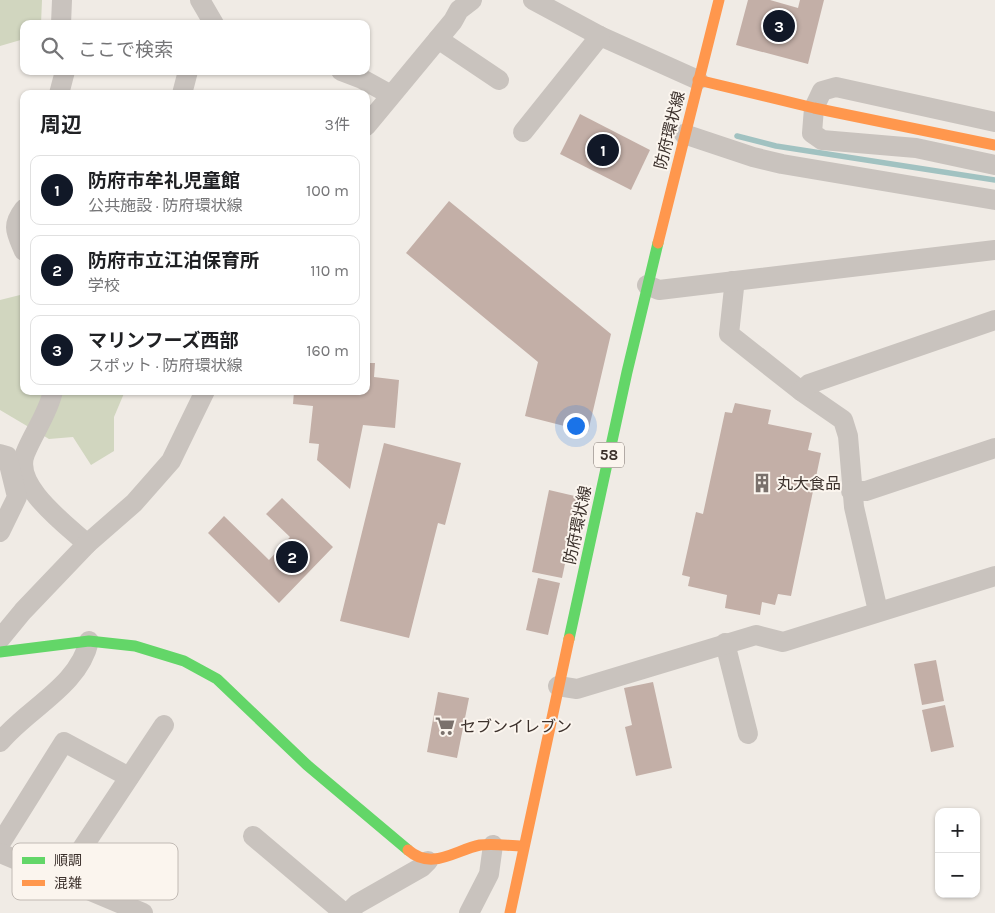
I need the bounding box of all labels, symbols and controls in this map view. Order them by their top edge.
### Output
pin: 3 [763,7,795,45]
search box [20,20,370,75]
icon: search [38,34,66,62]
text: ここで検索 [78,39,173,61]
street label: 防府環状線 [651,89,688,171]
text: 周辺 [40,113,82,137]
text: 3件 [325,115,350,134]
pin: 1 [587,131,619,169]
text: 防府市牟礼児童館 [88,170,240,192]
text: 1 [54,181,60,200]
text: 100 m [306,181,349,200]
text: 公共施設 · 防府環状線 [88,196,242,215]
text: 防府市立江泊保育所 [88,250,259,272]
text: 2 [52,261,62,280]
text: 110 m [310,261,349,280]
text: 学校 [88,276,120,295]
text: マリンフーズ西部 [88,330,238,352]
text: 3 [52,341,62,360]
text: 160 m [306,341,349,360]
text: スポット · 防府環状線 [88,356,242,375]
your location [563,413,589,439]
road number: 58 [594,442,624,468]
building icon: 丸大食品 [751,472,773,494]
place label: 丸大食品 [777,474,841,493]
street label: 防府環状線 [560,484,595,566]
pin: 2 [276,538,308,576]
supermarket icon: セブンイレブン [434,715,456,737]
place label: セブンイレブン [460,717,572,736]
map controls [935,808,980,898]
button: + [935,808,980,853]
legend [12,843,178,900]
text: 順調 [54,852,82,869]
button: − [935,853,980,898]
text: 混雑 [54,875,82,892]

